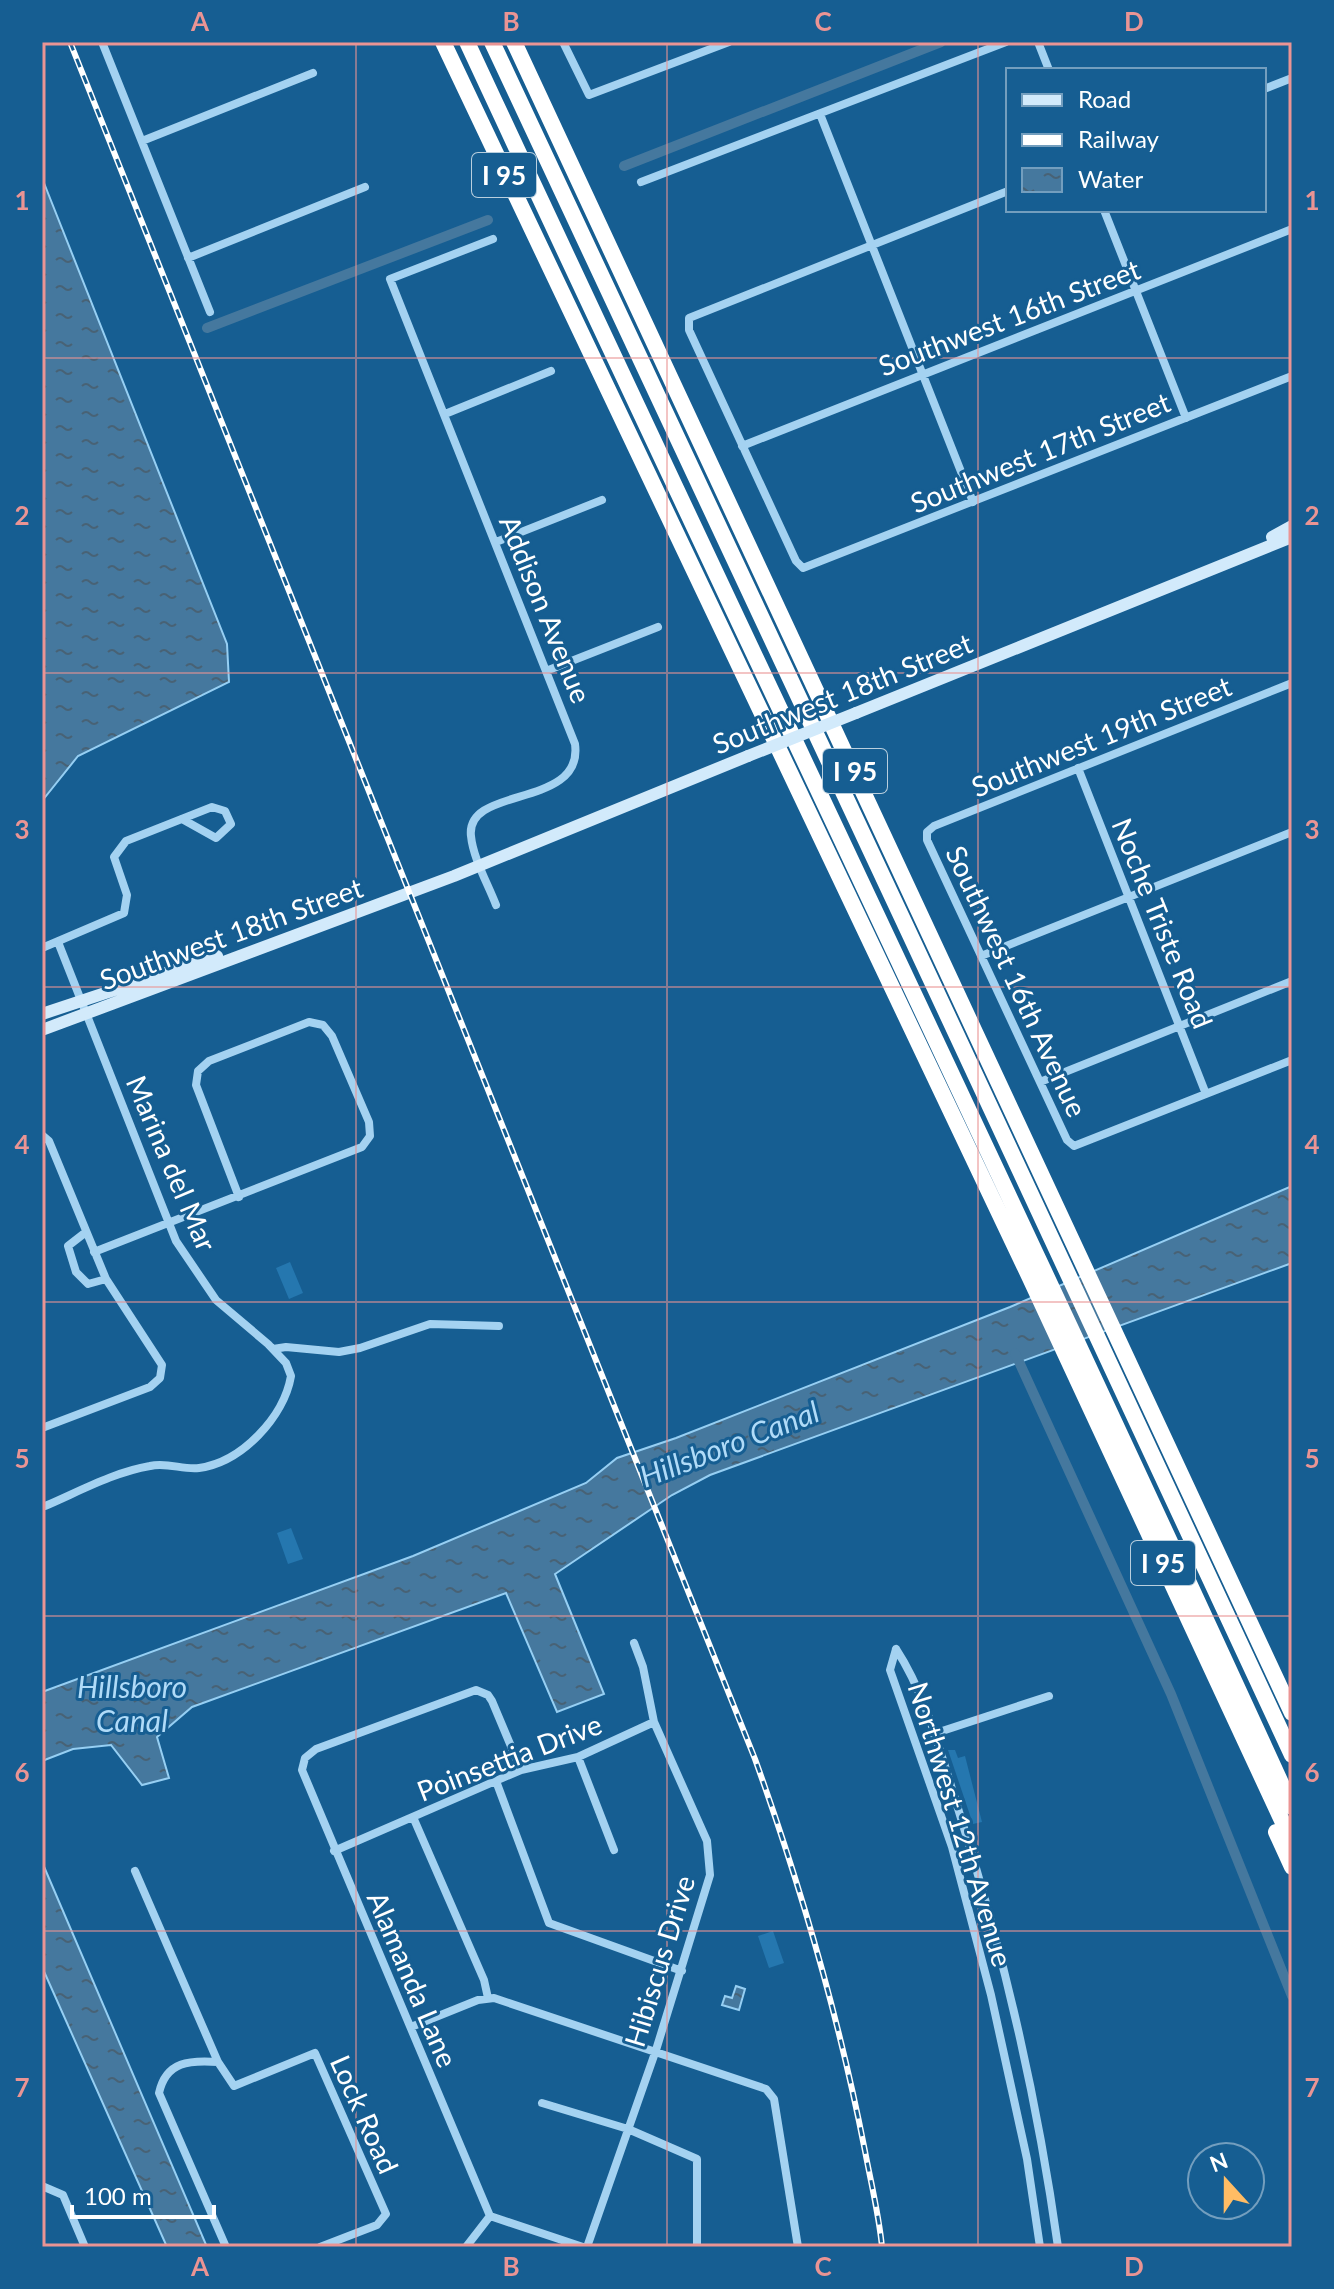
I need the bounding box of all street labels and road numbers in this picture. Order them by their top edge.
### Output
road number: I 95 [472,153,536,197]
street label: Southwest 16th Street [874,251,1144,383]
street label: Southwest 17th Street [905,384,1175,520]
street label: Addison Avenue [493,510,599,708]
street label: Southwest 18th Street [707,625,977,761]
street label: Southwest 19th Street [966,668,1236,804]
road number: I 95 [823,749,887,793]
street label: Noche Triste Road [1105,813,1221,1033]
street label: Southwest 16th Avenue [939,840,1095,1122]
street label: Southwest 18th Street [95,870,367,996]
street label: Marina del Mar [120,1070,224,1256]
road number: I 95 [1131,1541,1195,1585]
street label: Northwest 12th Avenue [902,1678,1020,1970]
street label: Poinsettia Drive [412,1706,606,1808]
street label: Hibiscus Drive [617,1871,701,2051]
street label: Alamanda Lane [361,1886,465,2072]
street label: Lock Road [324,2049,406,2179]

